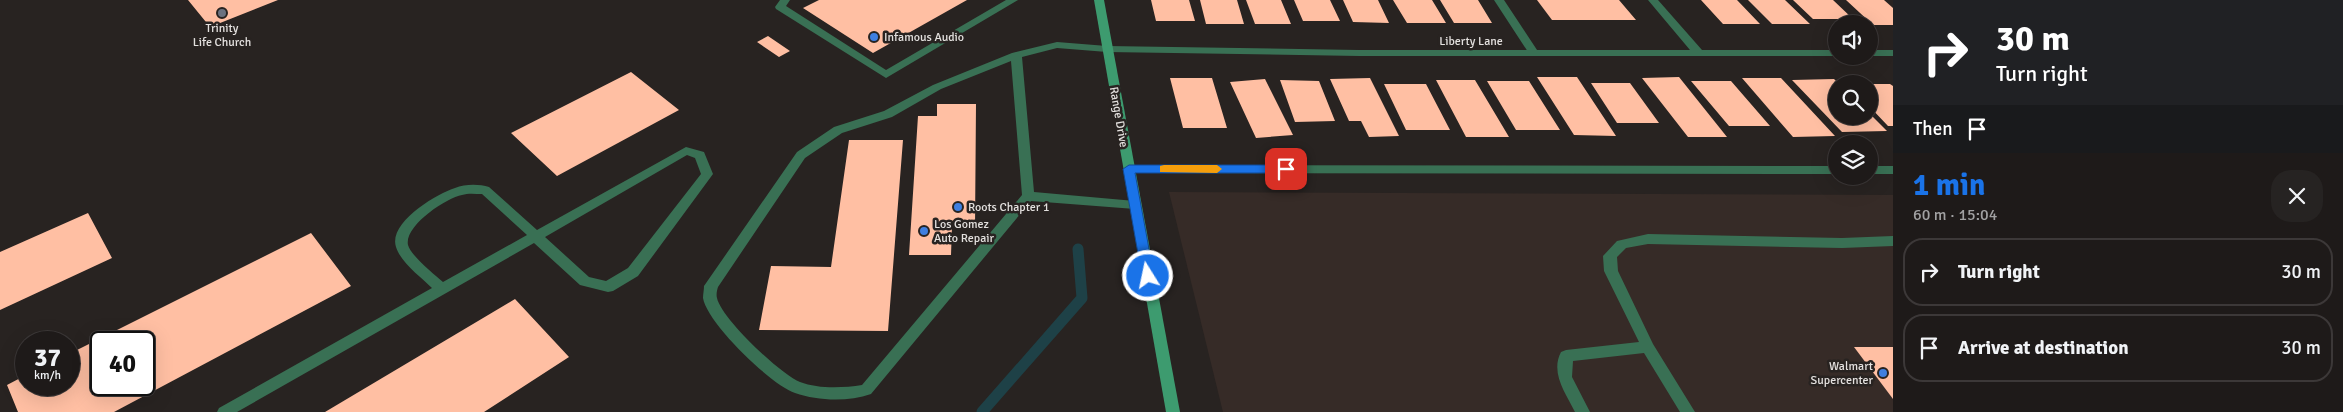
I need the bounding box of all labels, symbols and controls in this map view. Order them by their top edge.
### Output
marker: Trinity Life Church [216,7,228,19]
map controls [1828,15,1878,185]
button: sound [1828,15,1878,65]
text: 30 m [1996,17,2070,60]
icon: right [1913,20,1978,85]
place label: Trinity Life Church [193,21,251,50]
place label: Infamous Audio [884,30,964,45]
marker: Infamous Audio [868,31,880,43]
street label: Liberty Lane [1439,34,1503,49]
text: Turn right [1996,60,2088,87]
button: search [1828,75,1878,125]
street label: Range Drive [1106,85,1131,149]
icon: arrive [1963,115,1991,143]
text: Then [1913,117,1953,141]
button: layers [1828,135,1878,185]
pin [1265,148,1307,190]
icon: arrive [1272,155,1300,183]
text: 1 min [1913,167,1985,204]
button: close [2271,170,2323,222]
place label: Roots Chapter 1 [968,200,1049,215]
marker: Roots Chapter 1 [952,201,964,213]
text: 60 m · 15:04 [1913,205,1997,225]
place label: Los Gomez Auto Repair [934,217,995,246]
marker: Los Gomez Auto Repair [918,225,930,237]
position arrow [1121,249,1173,301]
icon: right [1915,258,1943,286]
text: Turn right [1958,260,2040,284]
text: 30 m [2281,260,2321,284]
speed limit sign: 40 [90,331,155,396]
icon: arrive [1915,334,1943,362]
text: Arrive at destination [1958,336,2129,360]
text: 30 m [2281,336,2321,360]
text: 37 [34,342,61,373]
place label: Walmart Supercenter [1811,359,1874,388]
marker: Walmart Supercenter [1877,367,1889,379]
text: km/h [34,368,61,383]

